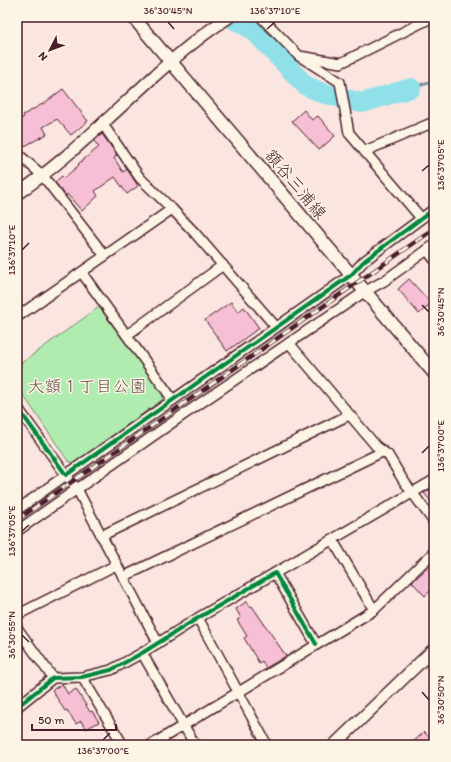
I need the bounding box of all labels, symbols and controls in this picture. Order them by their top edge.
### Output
text: 36°30'45"N [144,4,193,17]
text: 136°37'10"E [250,4,301,17]
north arrow [30,30,70,70]
text: N [36,49,50,63]
text: 136°37'05"E [434,139,447,191]
street label: 額谷三浦線 [261,145,331,223]
text: 136°37'10"E [5,224,18,275]
text: 36°30'45"N [434,287,447,336]
park label: 大額１丁目公園 [28,376,147,396]
text: 136°37'00"E [434,419,447,472]
text: 136°37'05"E [5,505,18,557]
text: 36°30'55"N [5,611,18,659]
text: 36°30'50"N [434,675,447,724]
scale bar [32,706,116,732]
text: 50 m [38,713,64,727]
text: 136°37'00"E [77,744,130,757]

